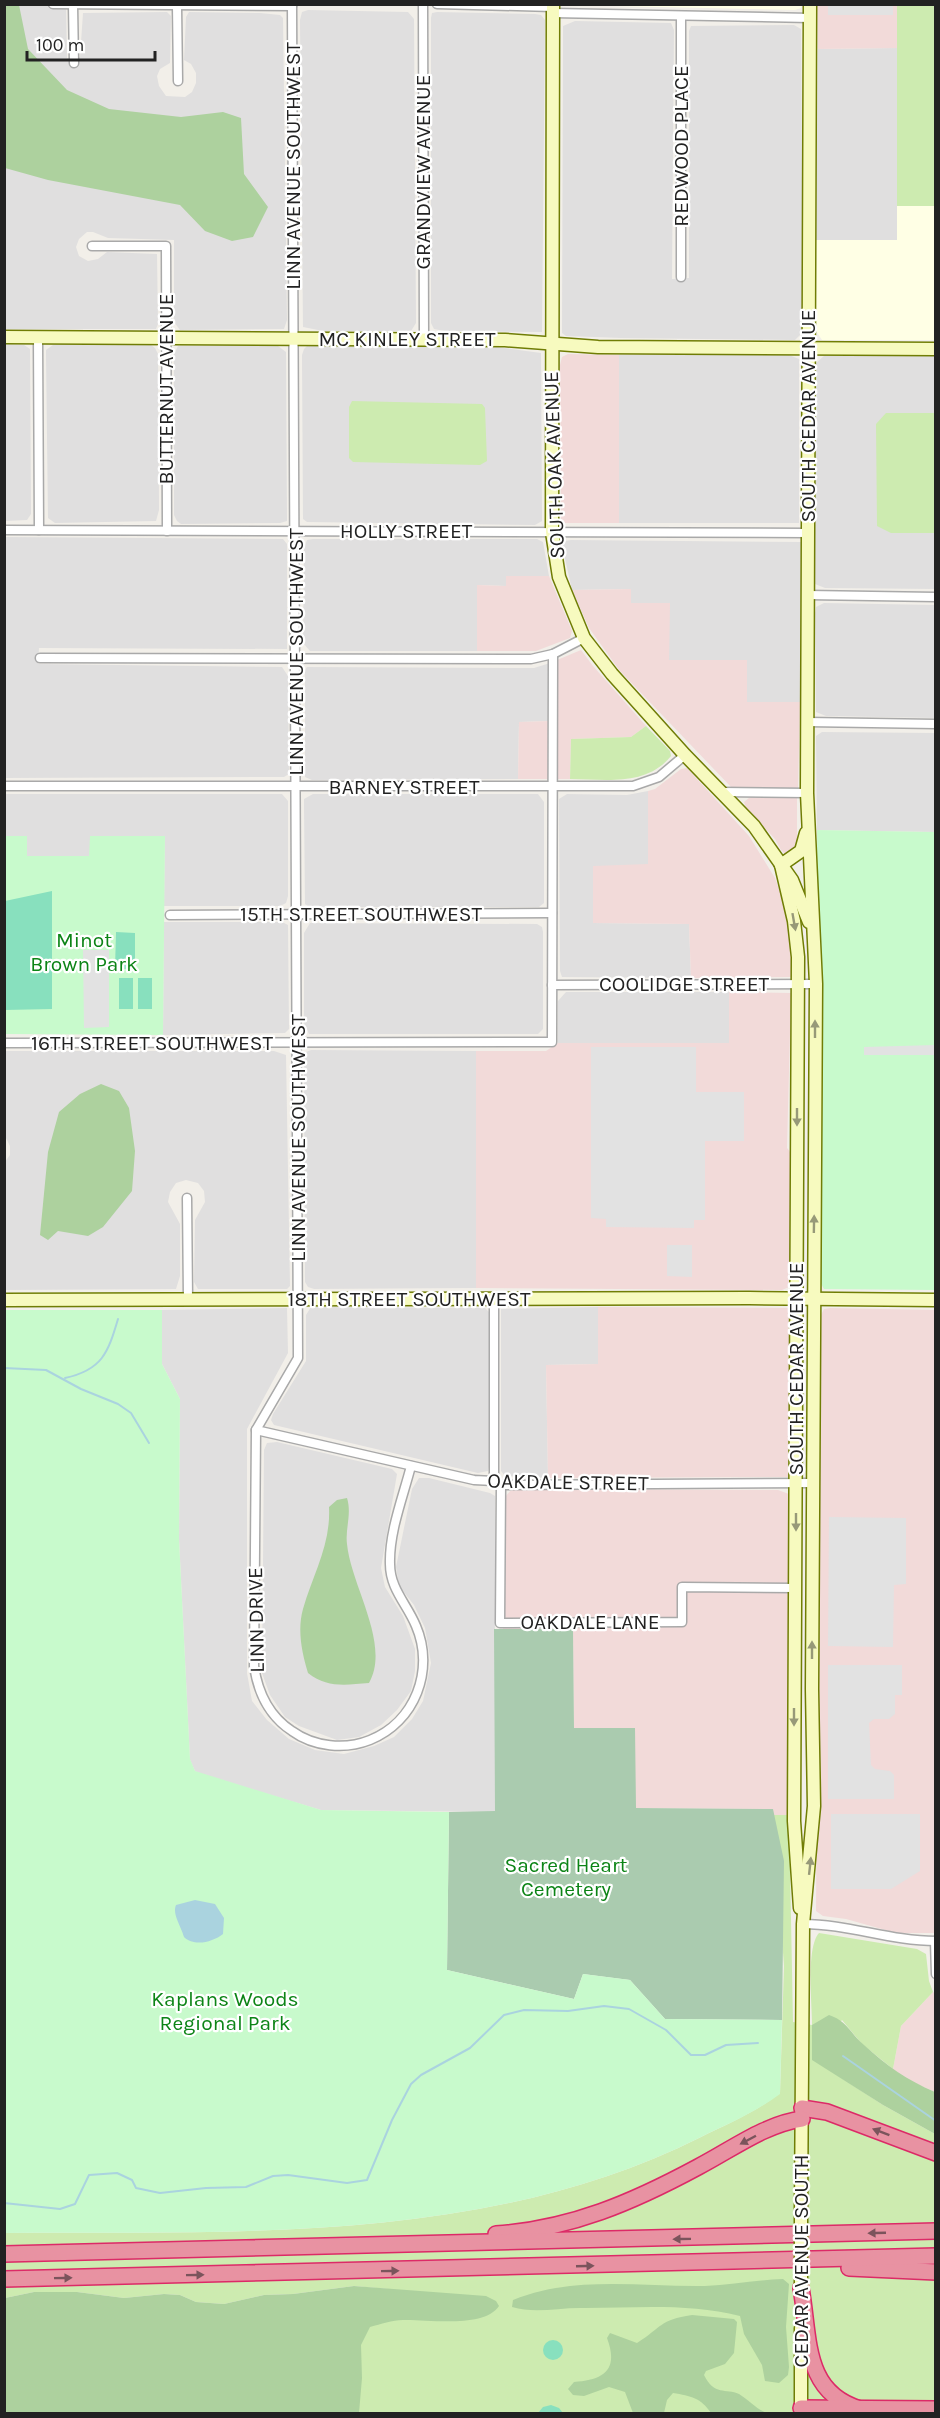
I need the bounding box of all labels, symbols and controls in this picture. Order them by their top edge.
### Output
scale bar [27,24,154,62]
text: 100 m [36,34,84,56]
street label: LINN AVENUE SOUTHWEST [281,42,305,290]
street label: REDWOOD PLACE [669,65,693,227]
street label: GRANDVIEW AVENUE [411,75,435,269]
street label: BUTTERNUT AVENUE [154,294,178,485]
street label: SOUTH CEDAR AVENUE [796,310,820,522]
street label: MC KINLEY STREET [319,327,496,351]
street label: SOUTH OAK AVENUE [539,371,569,559]
street label: HOLLY STREET [340,519,473,543]
street label: LINN AVENUE SOUTHWEST [284,528,308,776]
street label: BARNEY STREET [329,775,480,799]
street label: 15TH STREET SOUTHWEST [240,902,482,926]
one-way arrow [790,913,799,932]
park label: Minot Brown Park [30,928,138,976]
street label: COOLIDGE STREET [599,972,770,996]
street label: LINN AVENUE SOUTHWEST [286,1014,310,1262]
one-way arrow [810,1019,820,1038]
street label: 16TH STREET SOUTHWEST [31,1031,273,1055]
one-way arrow [792,1107,802,1126]
one-way arrow [809,1214,819,1233]
street label: SOUTH CEDAR AVENUE [784,1263,808,1475]
street label: 18TH STREET SOUTHWEST [288,1287,531,1311]
street label: OAKDALE STREET [487,1469,649,1495]
one-way arrow [791,1512,801,1531]
street label: LINN DRIVE [243,1567,269,1673]
street label: OAKDALE LANE [521,1610,659,1634]
one-way arrow [807,1640,817,1659]
one-way arrow [789,1707,799,1726]
park label: Sacred Heart Cemetery [505,1853,627,1901]
one-way arrow [805,1856,815,1875]
park label: Kaplans Woods Regional Park [151,1987,299,2035]
one-way arrow [872,2127,890,2137]
one-way arrow [739,2135,757,2145]
street label: CEDAR AVENUE SOUTH [789,2155,813,2367]
one-way arrow [868,2229,887,2238]
one-way arrow [673,2234,692,2244]
one-way arrow [575,2262,594,2271]
one-way arrow [380,2266,399,2276]
one-way arrow [185,2271,204,2280]
one-way arrow [53,2273,72,2283]

